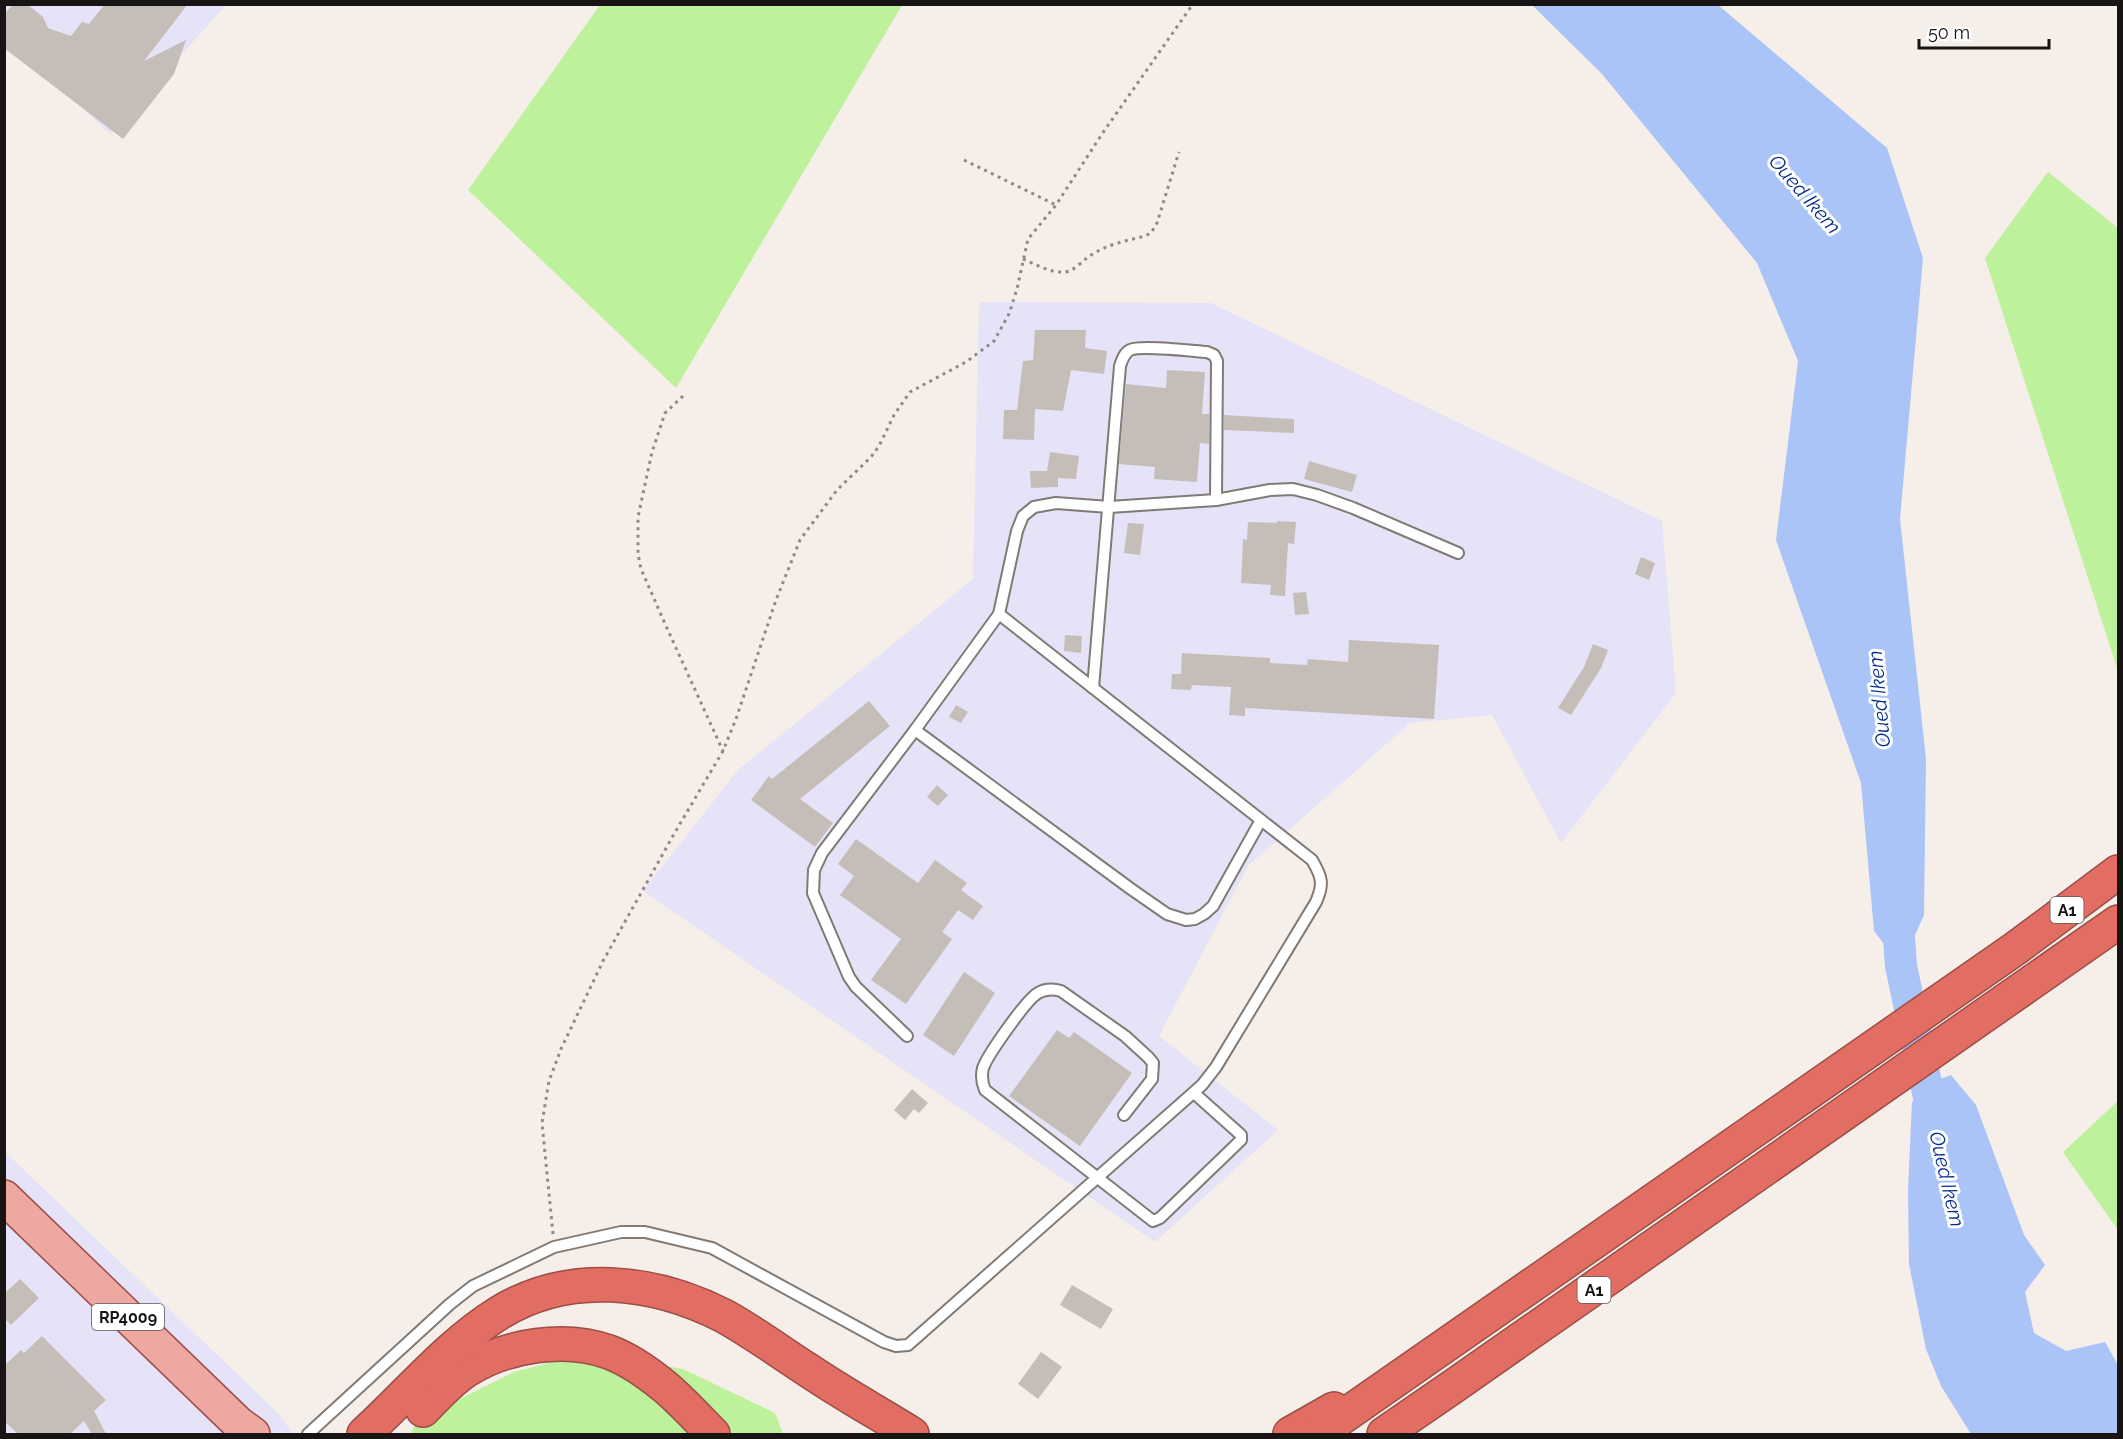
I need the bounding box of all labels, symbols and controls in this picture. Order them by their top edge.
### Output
scale bar [1919,12,2050,50]
text: 50 m [1928,22,1970,43]
water label: Oued Ikem [1764,149,1846,239]
water label: Oued Ikem [1863,650,1895,748]
road number: A1 [2050,897,2084,923]
water label: Oued Ikem [1924,1129,1970,1229]
road number: A1 [1578,1277,1610,1303]
road number: RP4009 [92,1304,164,1330]

